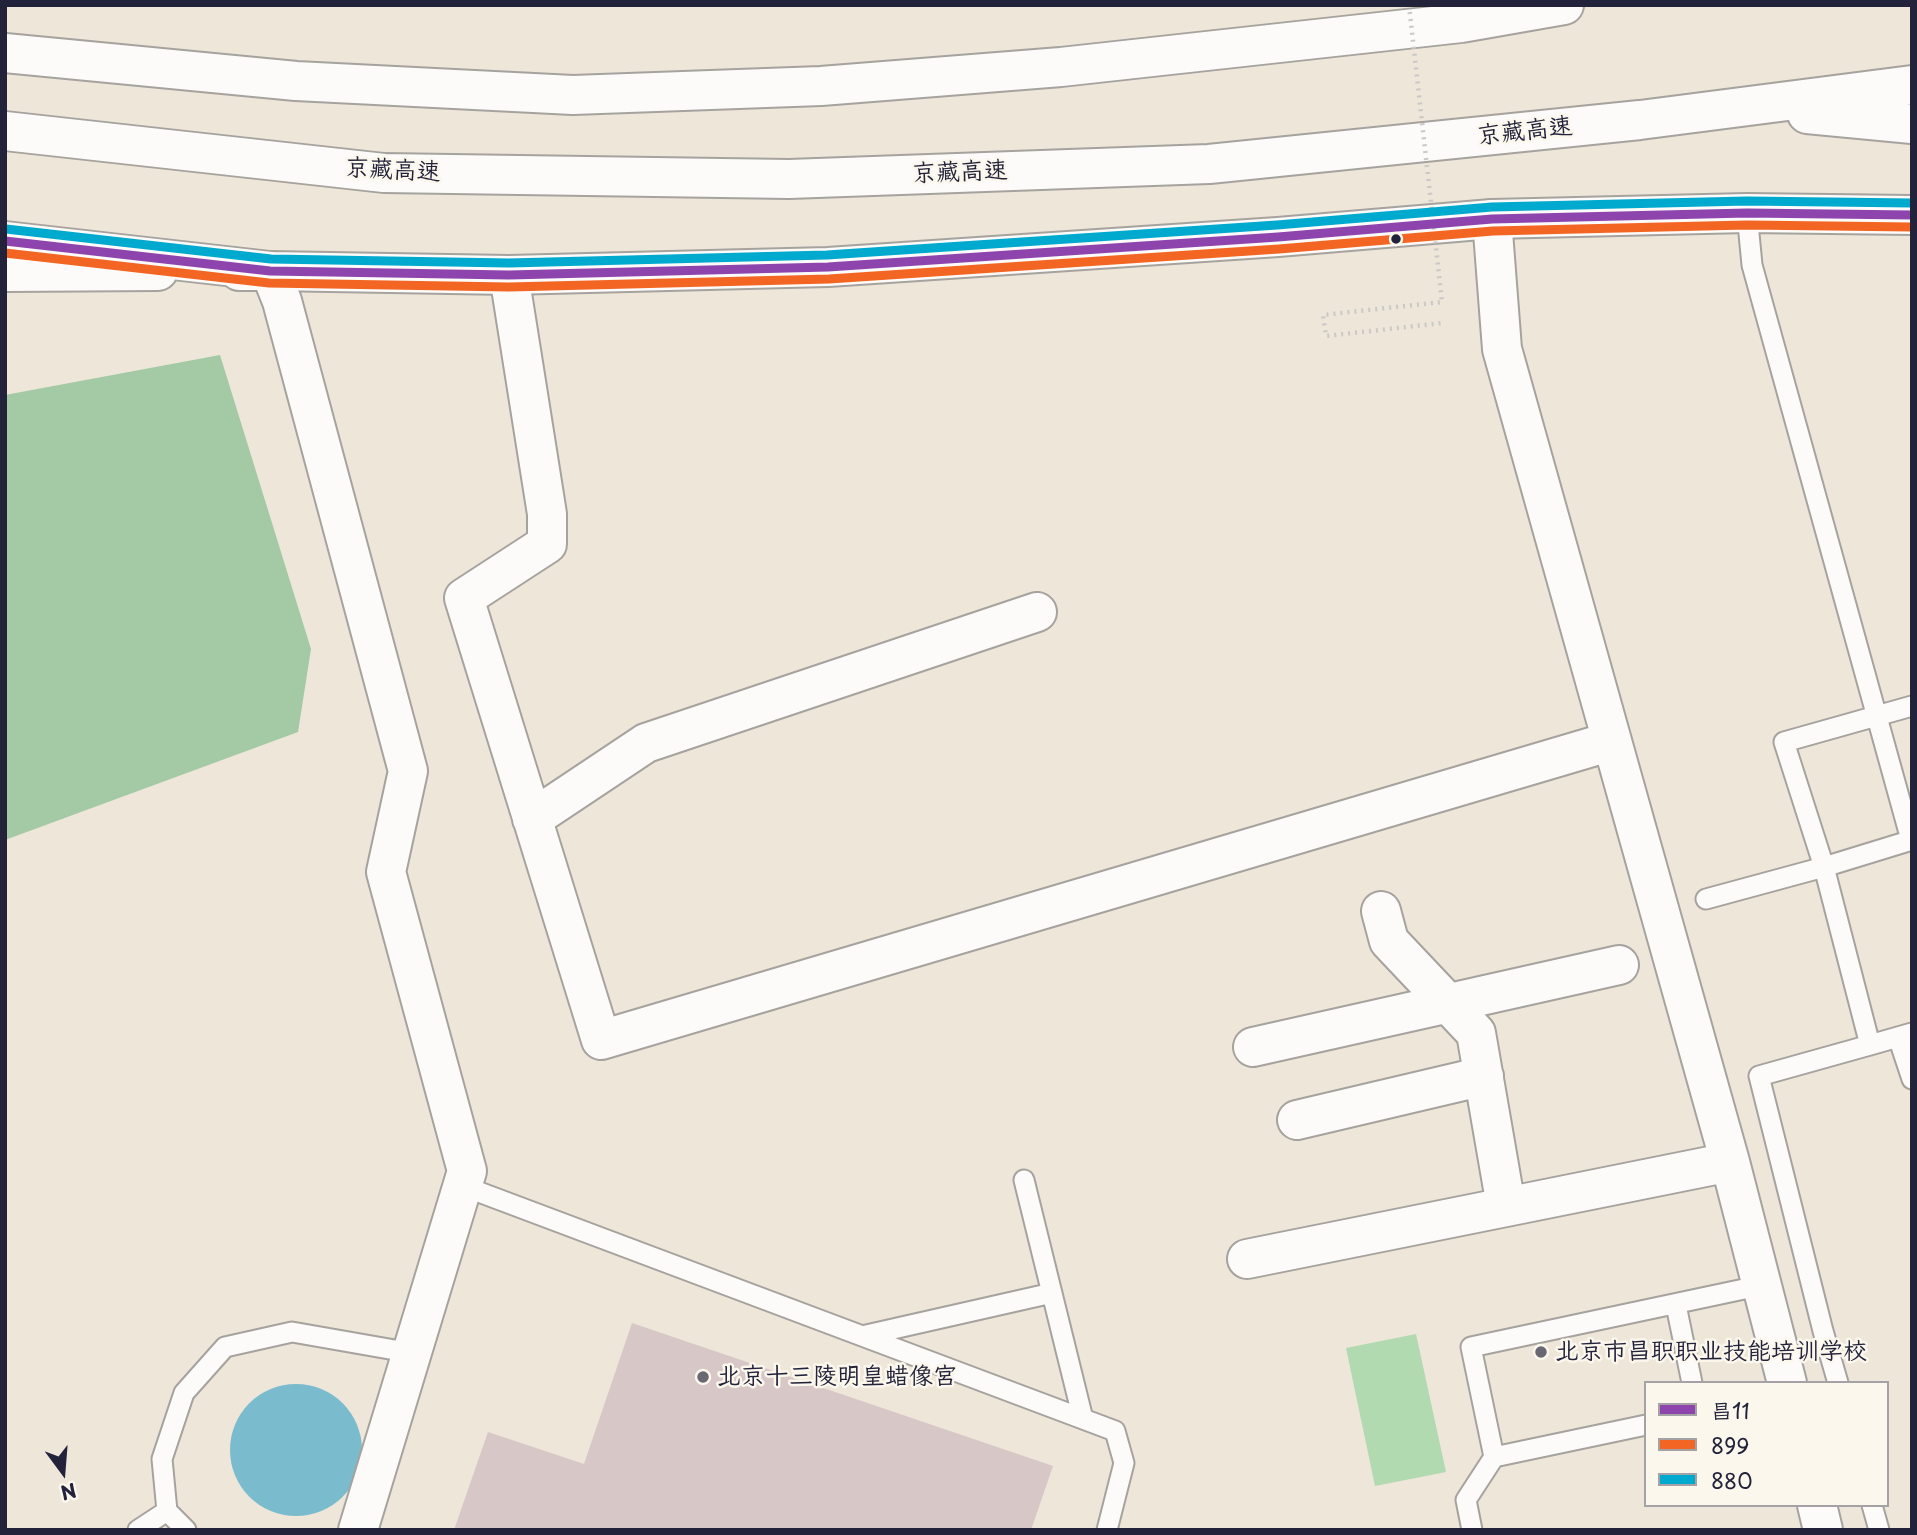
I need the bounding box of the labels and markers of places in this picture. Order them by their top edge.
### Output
unlabelled marker [1389,232,1403,246]
place label: 北京市昌职职业技能培训学校 [1555,1338,1867,1366]
marker: 北京市昌职职业技能培训学校 [1533,1344,1549,1360]
place label: 北京十三陵明皇蜡像宫 [717,1363,957,1391]
marker: 北京十三陵明皇蜡像宫 [695,1369,711,1385]

